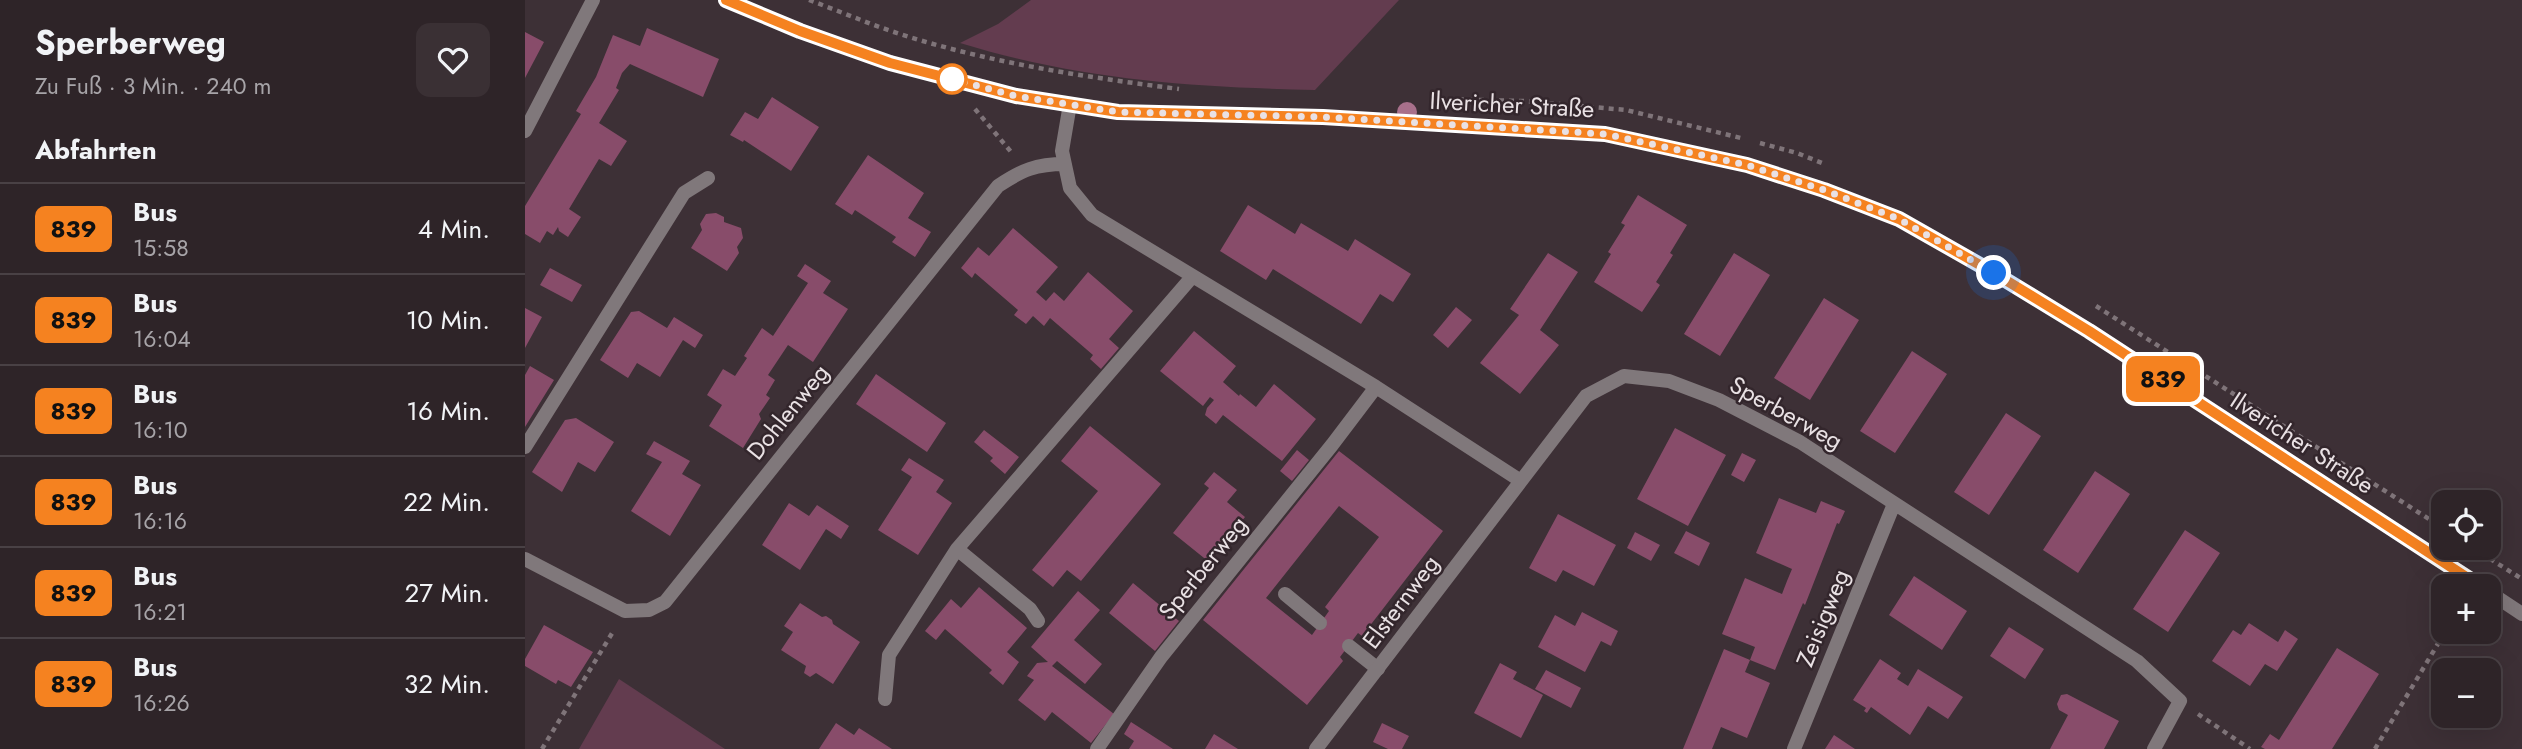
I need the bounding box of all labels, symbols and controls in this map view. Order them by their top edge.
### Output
text: Sperberweg [35,19,226,66]
button: heart [416,23,490,97]
unlabelled marker [937,64,967,94]
text: Zu Fuß · 3 Min. · 240 m [35,69,272,103]
street label: Ilvericher Straße [1429,83,1595,126]
text: Abfahrten [35,131,157,169]
text: Bus [133,193,177,231]
text: 4 Min. [418,210,490,248]
text: 839 [50,211,97,246]
text: 15:58 [133,231,189,265]
your location [1976,255,2011,290]
text: Bus [133,284,177,322]
text: 10 Min. [406,301,490,339]
text: 839 [50,302,97,337]
text: 16:04 [133,322,191,356]
street label: Dohlenweg [738,356,837,467]
line badge: 839 [2123,356,2203,402]
text: 839 [2140,361,2186,396]
street label: Sperberweg [1723,367,1849,458]
text: Bus [133,375,177,413]
street label: Ilvericher Straße [2224,383,2381,502]
text: 16 Min. [406,392,490,430]
text: 839 [50,393,97,428]
text: 16:10 [133,413,188,447]
text: Bus [133,466,177,504]
text: 22 Min. [403,483,490,521]
text: 839 [50,484,97,519]
map controls [2431,490,2501,728]
button: locate [2431,490,2501,560]
text: 16:16 [133,504,187,538]
street label: Sperberweg [1150,508,1255,627]
street label: Elsternweg [1354,548,1447,656]
text: Bus [133,557,177,595]
street label: Zeisigweg [1787,564,1858,672]
text: 27 Min. [404,574,490,612]
button: + [2431,574,2501,644]
text: 839 [50,575,97,610]
text: 16:21 [133,595,187,629]
text: Bus [133,648,177,686]
button: − [2431,658,2501,728]
text: 32 Min. [404,665,490,703]
text: 839 [50,666,97,701]
text: 16:26 [133,686,190,720]

